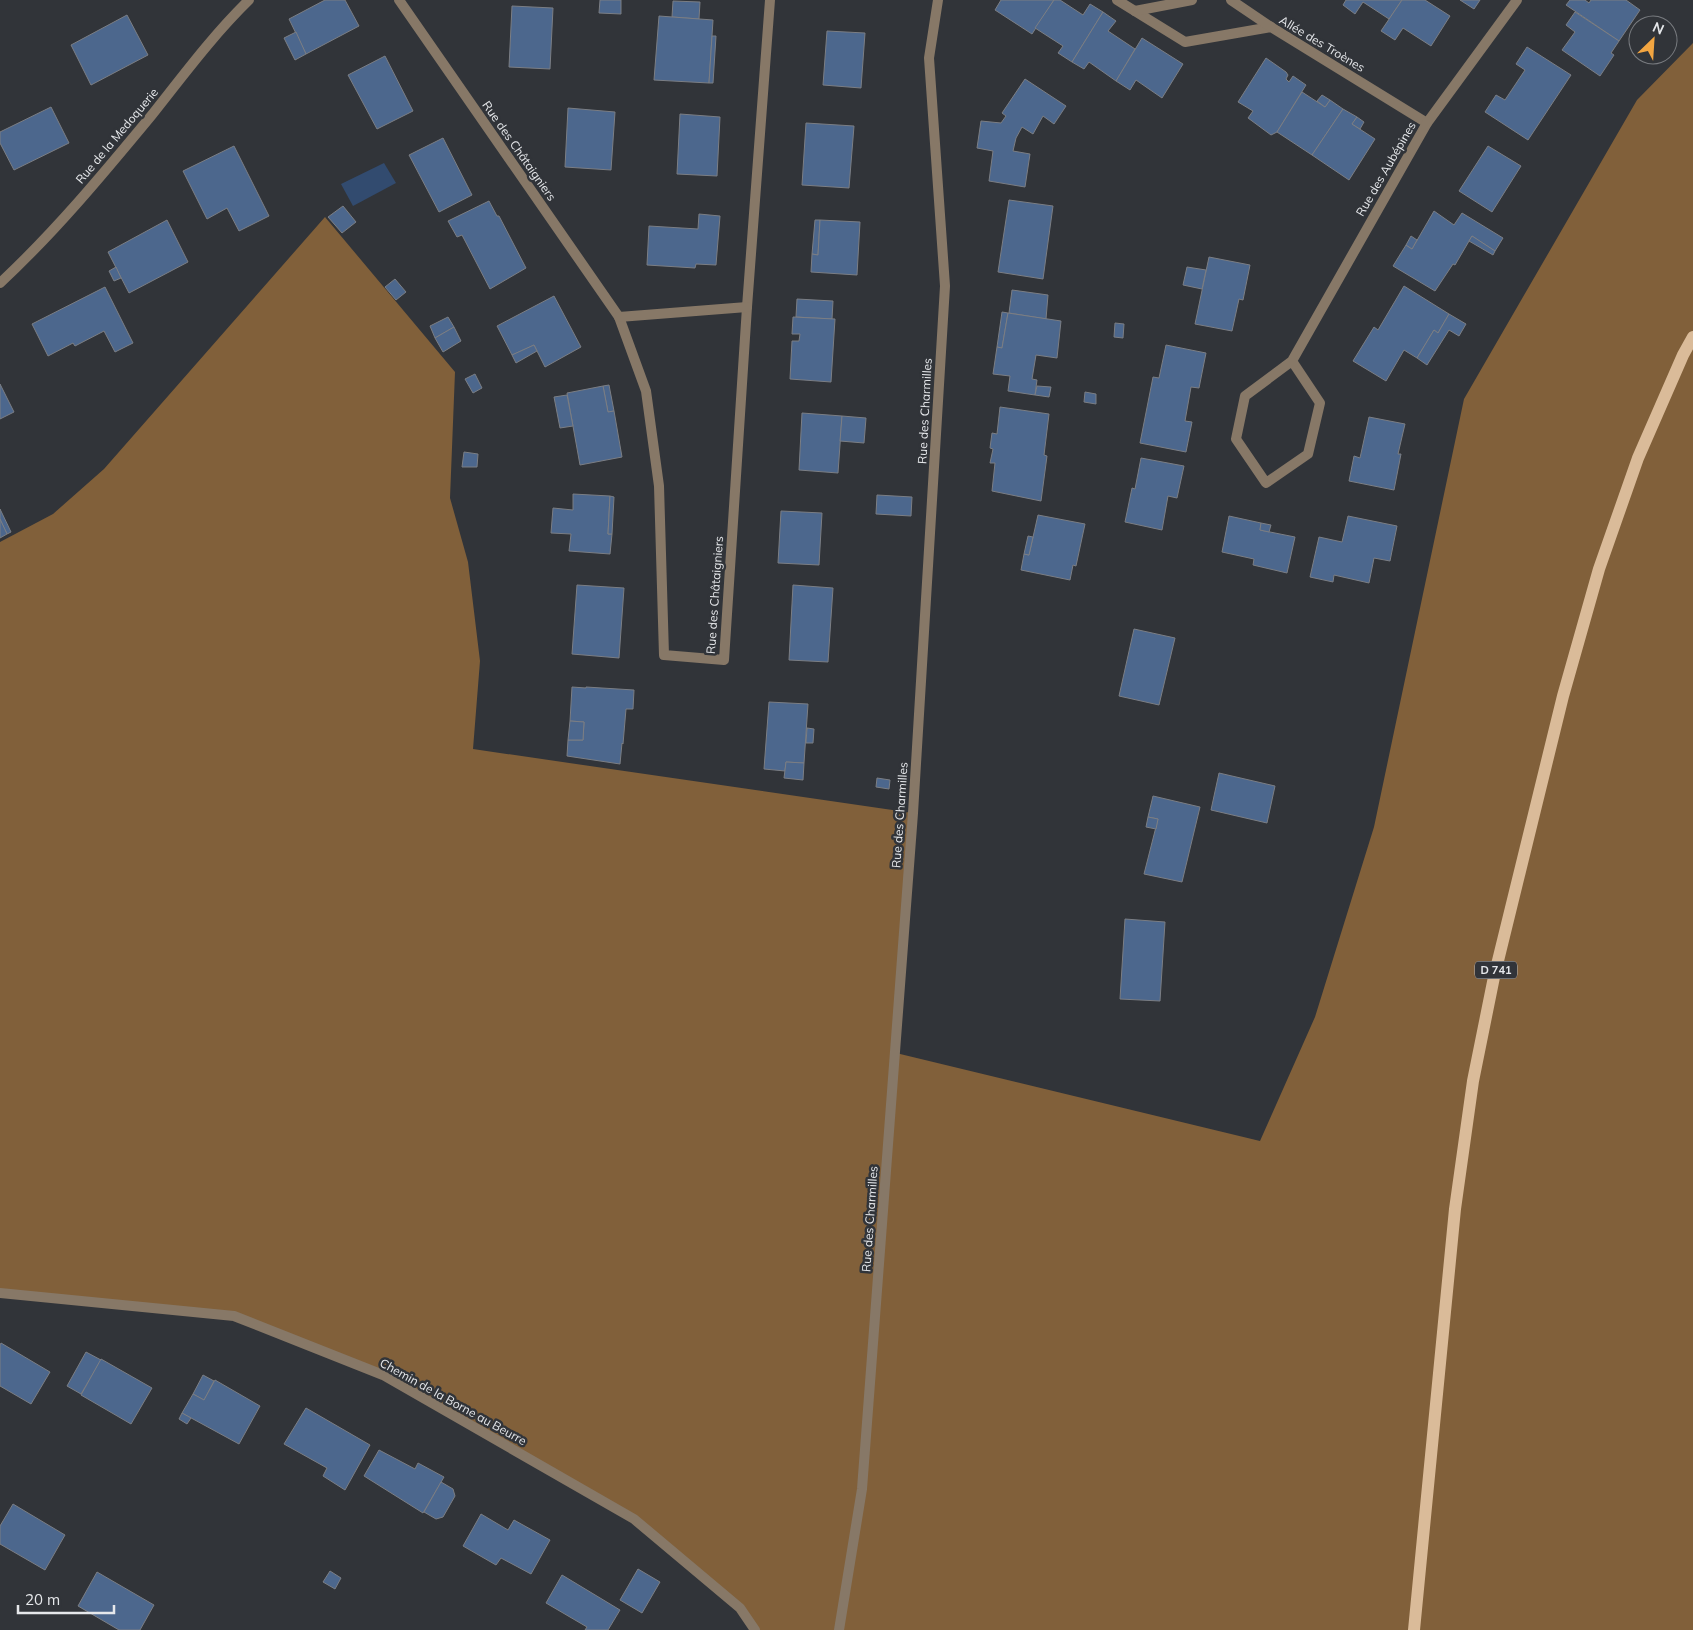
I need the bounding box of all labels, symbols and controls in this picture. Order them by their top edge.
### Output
street label: Allée des Troènes [1277,12,1368,75]
north arrow [1628,15,1678,65]
text: N [1650,18,1667,39]
street label: Rue de la Medoquerie [72,85,161,187]
street label: Rue des Châtaigniers [479,98,560,204]
street label: Rue des Aubépines [1352,119,1419,219]
street label: Rue des Charmilles [914,358,935,464]
street label: Rue des Châtaigniers [703,535,726,654]
street label: Rue des Charmilles [888,761,911,868]
road number: D 741 [1475,962,1517,978]
street label: Rue des Charmilles [858,1165,881,1272]
street label: Chemin de la Borne au Beurre [377,1355,529,1448]
scale bar [18,1582,114,1614]
text: 20 m [25,1590,60,1609]

